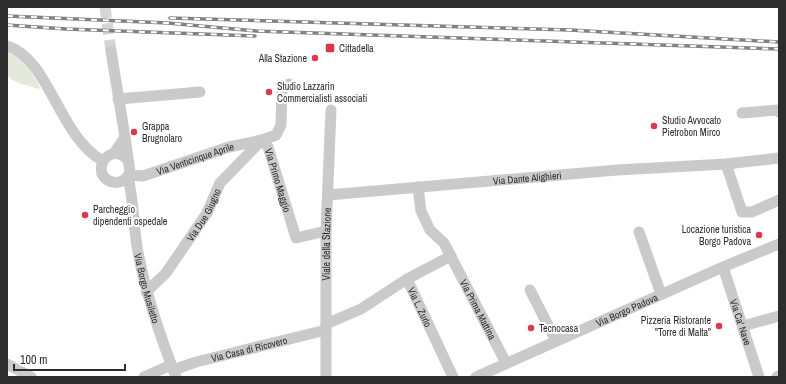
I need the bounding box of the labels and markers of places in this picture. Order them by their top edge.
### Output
marker: Cittadella [324,42,336,54]
place label: Cittadella [339,42,374,55]
place label: Alla Stazione [258,52,307,65]
marker: Alla Stazione [310,53,320,63]
place label: Studio Lazzarin Commercialisti associati [277,80,367,105]
marker: Studio Lazzarin Commercialisti associati [264,87,274,97]
place label: Studio Avvocato Pietrobon Mirco [662,114,722,139]
place label: Grappa Brugnolaro [142,120,183,145]
marker: Studio Avvocato Pietrobon Mirco [649,121,659,131]
marker: Grappa Brugnolaro [129,127,139,137]
place label: Parcheggio dipendenti ospedale [93,203,168,228]
marker: Parcheggio dipendenti ospedale [80,210,90,220]
place label: Locazione turistica Borgo Padova [682,223,751,248]
marker: Locazione turistica Borgo Padova [754,230,764,240]
place label: Pizzeria Ristorante "Torre di Malta" [641,314,711,339]
marker: Pizzeria Ristorante "Torre di Malta" [714,321,724,331]
place label: Tecnocasa [539,322,579,335]
marker: Tecnocasa [526,323,536,333]

